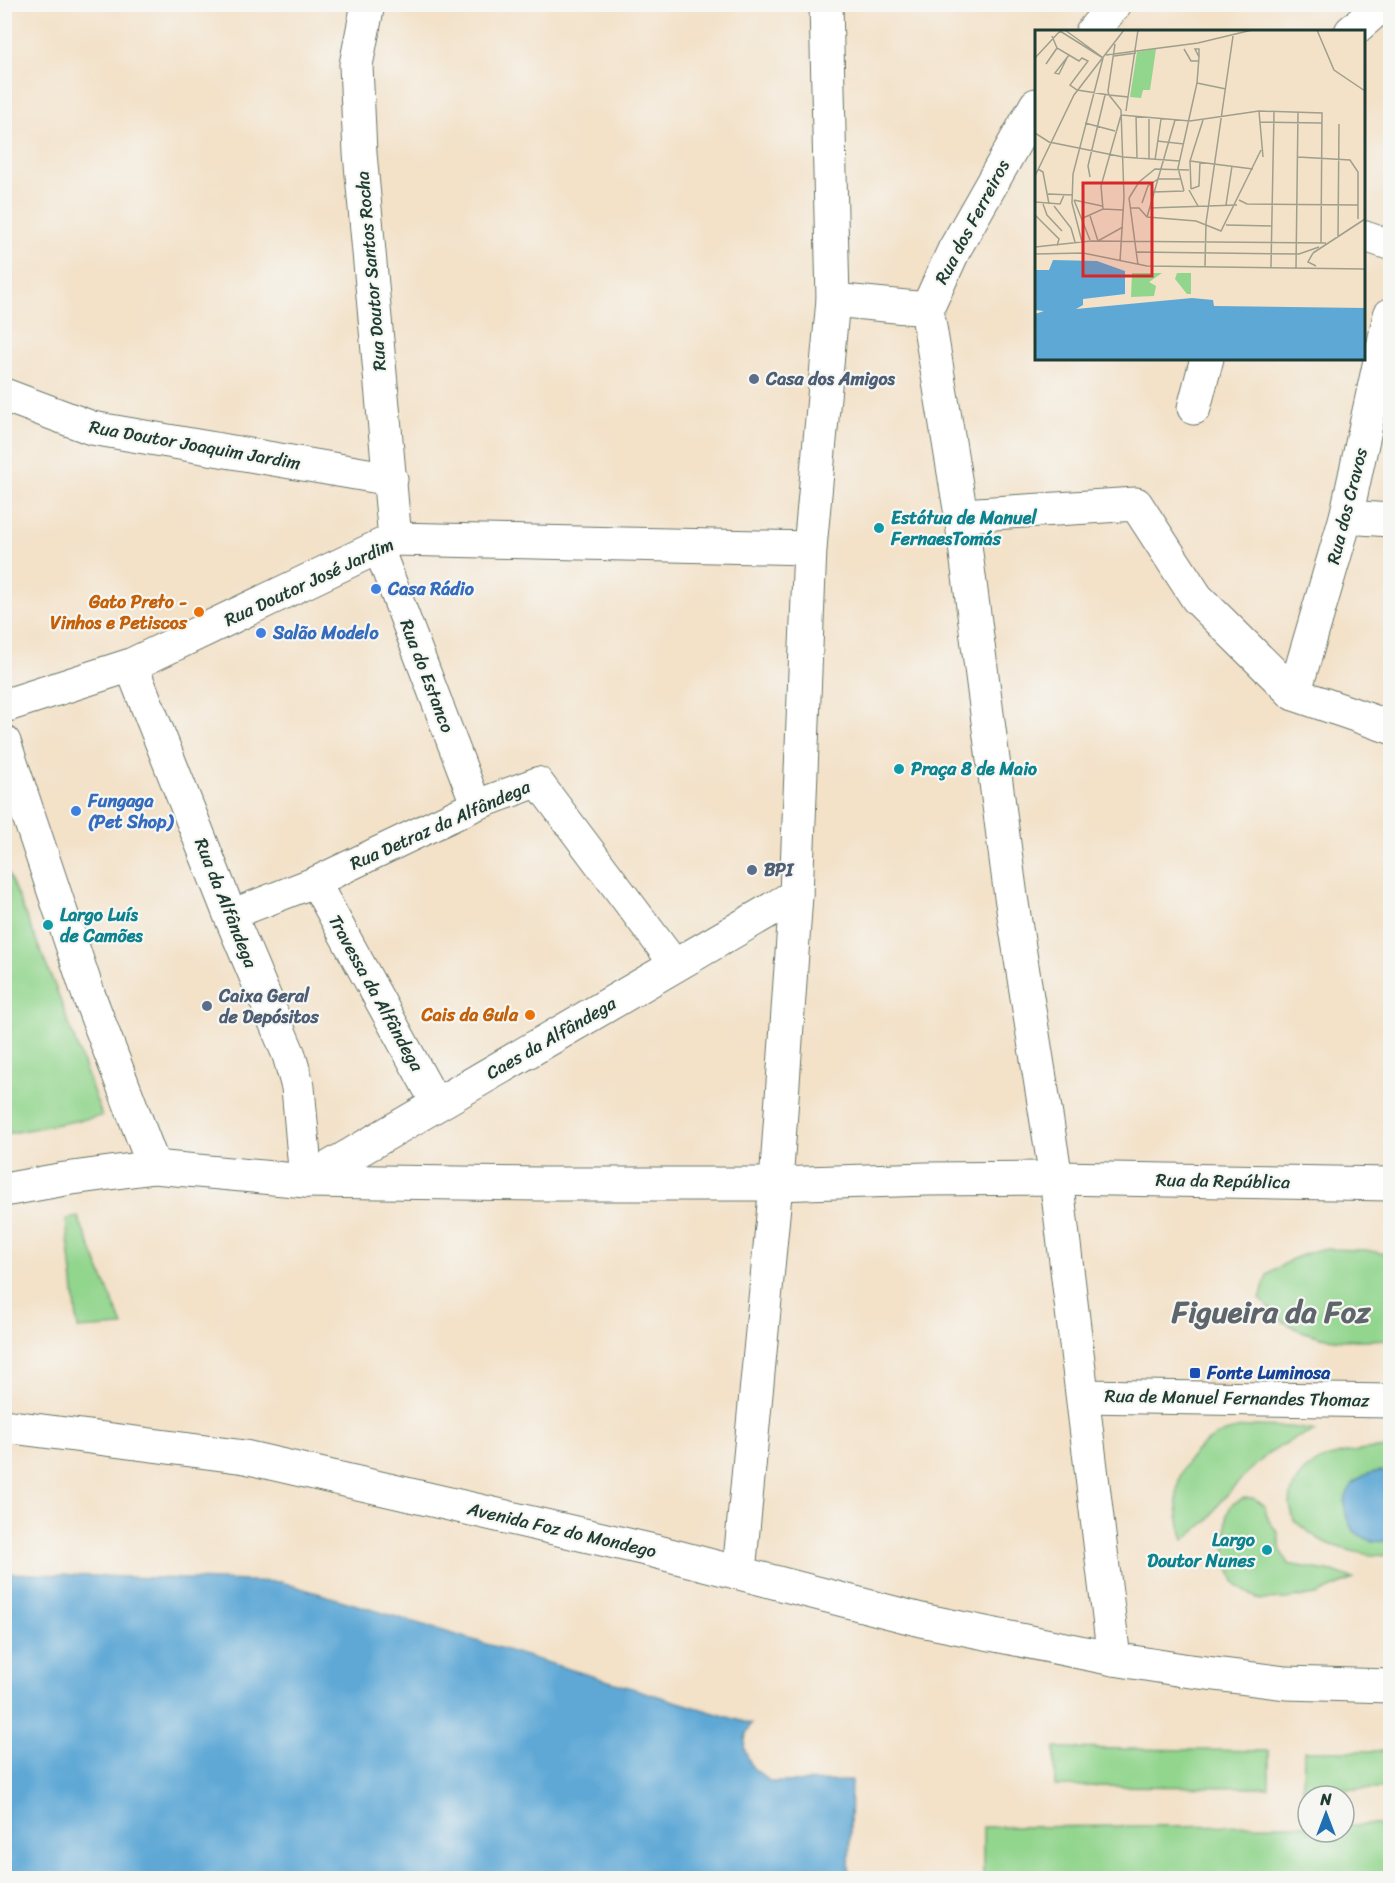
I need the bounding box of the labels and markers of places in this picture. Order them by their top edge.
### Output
place label: Casa dos Amigos [765,363,896,395]
marker: Casa dos Amigos [747,372,761,386]
place label: Estátua de Manuel FernaesTomás [890,502,1037,555]
marker: Estátua de Manuel FernaesTomás [872,521,886,535]
place label: Casa Rádio [387,573,475,605]
marker: Casa Rádio [369,582,383,596]
place label: Gato Preto - Vinhos e Petiscos [50,586,188,639]
marker: Gato Preto - Vinhos e Petiscos [192,605,206,619]
place label: Salão Modelo [272,617,379,649]
marker: Salão Modelo [254,626,268,640]
place label: Praça 8 de Maio [911,753,1037,785]
marker: Praça 8 de Maio [892,762,906,776]
place label: Fungaga (Pet Shop) [87,785,174,838]
marker: Fungaga (Pet Shop) [69,804,83,818]
place label: BPI [764,854,795,886]
marker: BPI [745,863,759,877]
place label: Largo Luís de Camões [60,899,143,952]
marker: Largo Luís de Camões [41,918,55,932]
place label: Caixa Geral de Depósitos [218,980,319,1033]
marker: Caixa Geral de Depósitos [200,999,214,1013]
place label: Cais da Gula [421,999,519,1031]
marker: Cais da Gula [523,1008,537,1022]
place label: Fonte Luminosa [1206,1357,1331,1389]
marker: Fonte Luminosa [1188,1366,1202,1380]
place label: Largo Doutor Nunes [1147,1524,1256,1577]
marker: Largo Doutor Nunes [1260,1543,1274,1557]

